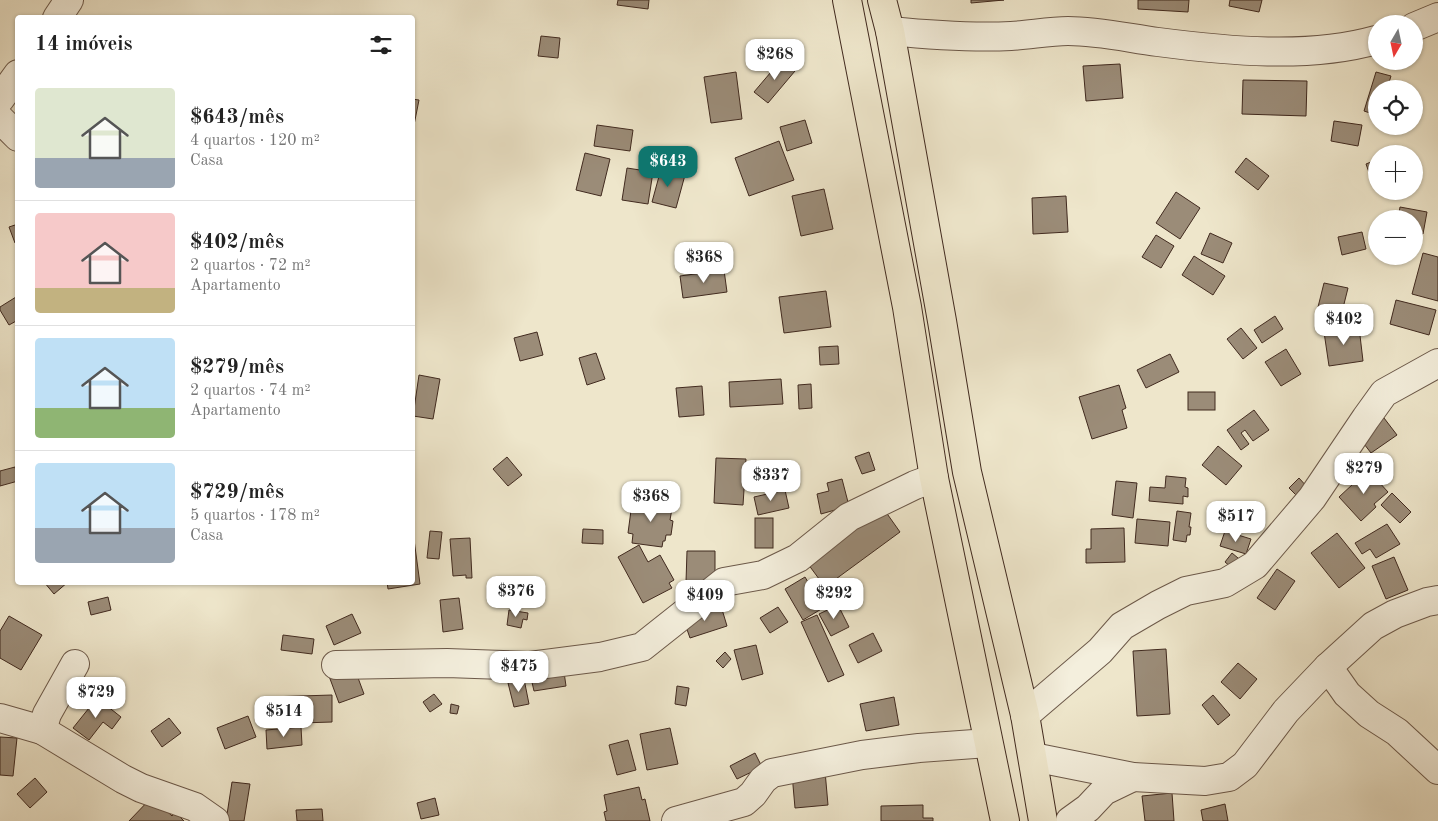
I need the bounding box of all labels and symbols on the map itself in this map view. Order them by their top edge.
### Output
north arrow [1368,15,1422,70]
pin: $268 [745,38,805,81]
pin: $643 [638,146,698,188]
pin: $368 [674,242,734,284]
pin: $402 [1314,304,1374,346]
pin: $279 [1334,452,1394,495]
pin: $337 [741,460,801,502]
pin: $368 [621,480,681,523]
pin: $517 [1206,500,1266,543]
pin: $376 [486,576,546,618]
pin: $292 [804,578,864,620]
pin: $409 [675,580,735,622]
pin: $475 [489,650,549,693]
pin: $729 [66,676,126,719]
pin: $514 [254,696,314,738]

